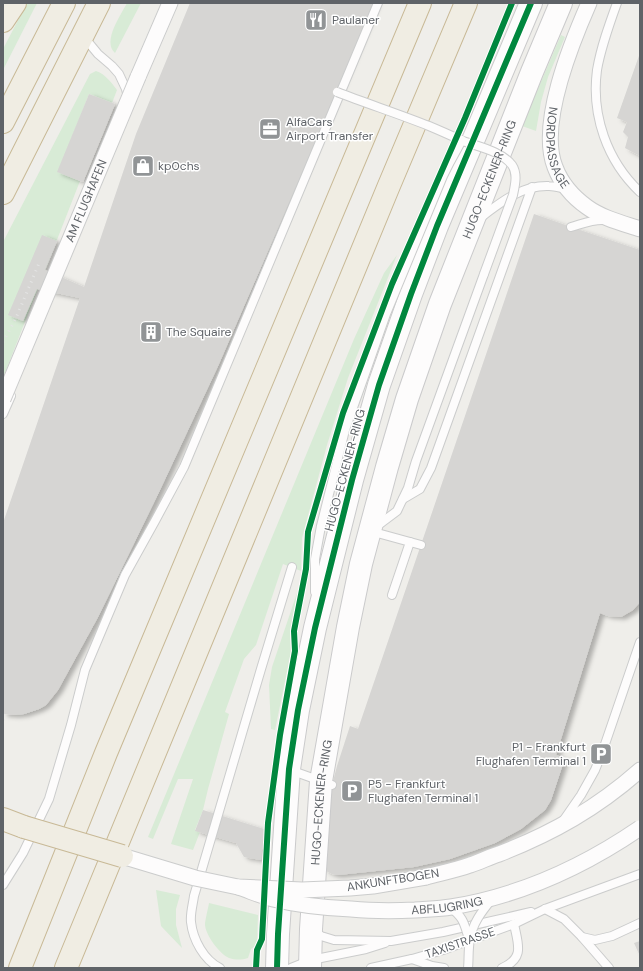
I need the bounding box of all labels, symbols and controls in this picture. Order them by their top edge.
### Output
restaurant icon: Paulaner [303,7,329,33]
place label: Paulaner [332,12,380,28]
street label: NORDPASSAGE [542,106,573,192]
place label: AlfaCars Airport Transfer [286,114,374,144]
office icon: AlfaCars Airport Transfer [257,116,283,142]
street label: HUGO-ECKENER-RING [459,118,520,241]
shop icon: kp0chs [130,153,156,179]
street label: AM FLUGHAFEN [62,157,111,245]
place label: kp0chs [158,158,200,174]
building icon: The Squaire [138,319,164,345]
place label: The Squaire [166,324,232,340]
street label: HUGO-ECKENER-RING [321,407,369,533]
street label: HUGO-ECKENER-RING [307,738,336,866]
place label: P1 - Frankfurt Flughafen Terminal 1 [476,739,586,769]
parking icon: P1 - Frankfurt Flughafen Terminal 1 [588,741,614,767]
place label: P5 - Frankfurt Flughafen Terminal 1 [368,776,478,806]
parking icon: P5 - Frankfurt Flughafen Terminal 1 [339,778,365,804]
street label: ANKUNFTBOGEN [346,865,440,895]
street label: ABFLUGRING [411,893,484,918]
street label: TAXISTRASSE [423,923,497,962]

